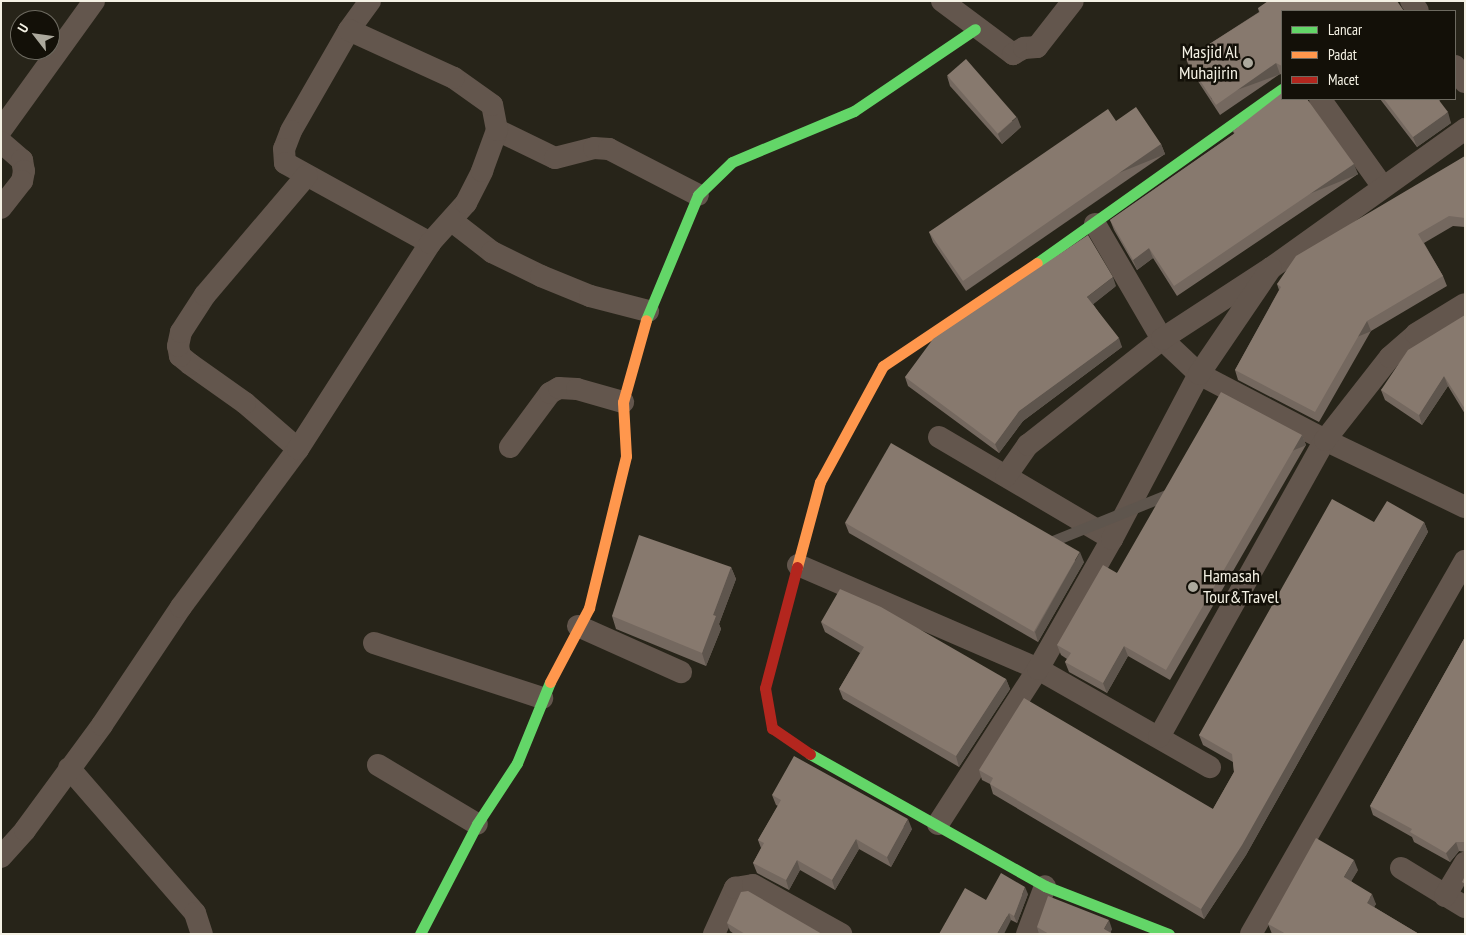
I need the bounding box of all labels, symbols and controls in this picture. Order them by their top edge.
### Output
north arrow [10,10,60,60]
legend [1281,10,1456,100]
text: U [13,20,32,36]
text: Lancar [1328,20,1362,39]
place label: Masjid Al Muhajirin [1179,42,1238,84]
text: Padat [1328,45,1357,64]
marker: Masjid Al Muhajirin [1242,57,1254,69]
text: Macet [1328,70,1359,89]
place label: Hamasah Tour&Travel [1203,566,1279,608]
marker: Hamasah Tour&Travel [1187,581,1199,593]

